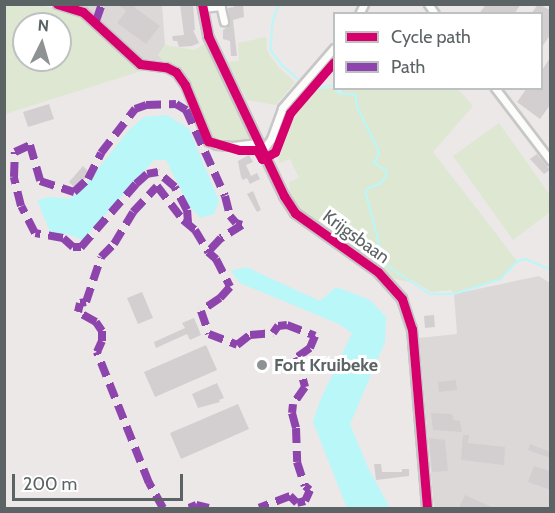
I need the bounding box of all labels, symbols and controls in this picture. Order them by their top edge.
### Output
north arrow [12,12,72,72]
legend [333,12,543,90]
text: N [37,16,50,36]
text: Cycle path [391,26,471,48]
text: Path [391,56,425,78]
street label: Krijgsbaan [318,206,394,268]
place label: Fort Kruibeke [274,354,378,376]
marker: Fort Kruibeke [255,358,269,372]
scale bar [15,462,186,500]
text: 200 m [23,473,77,495]

